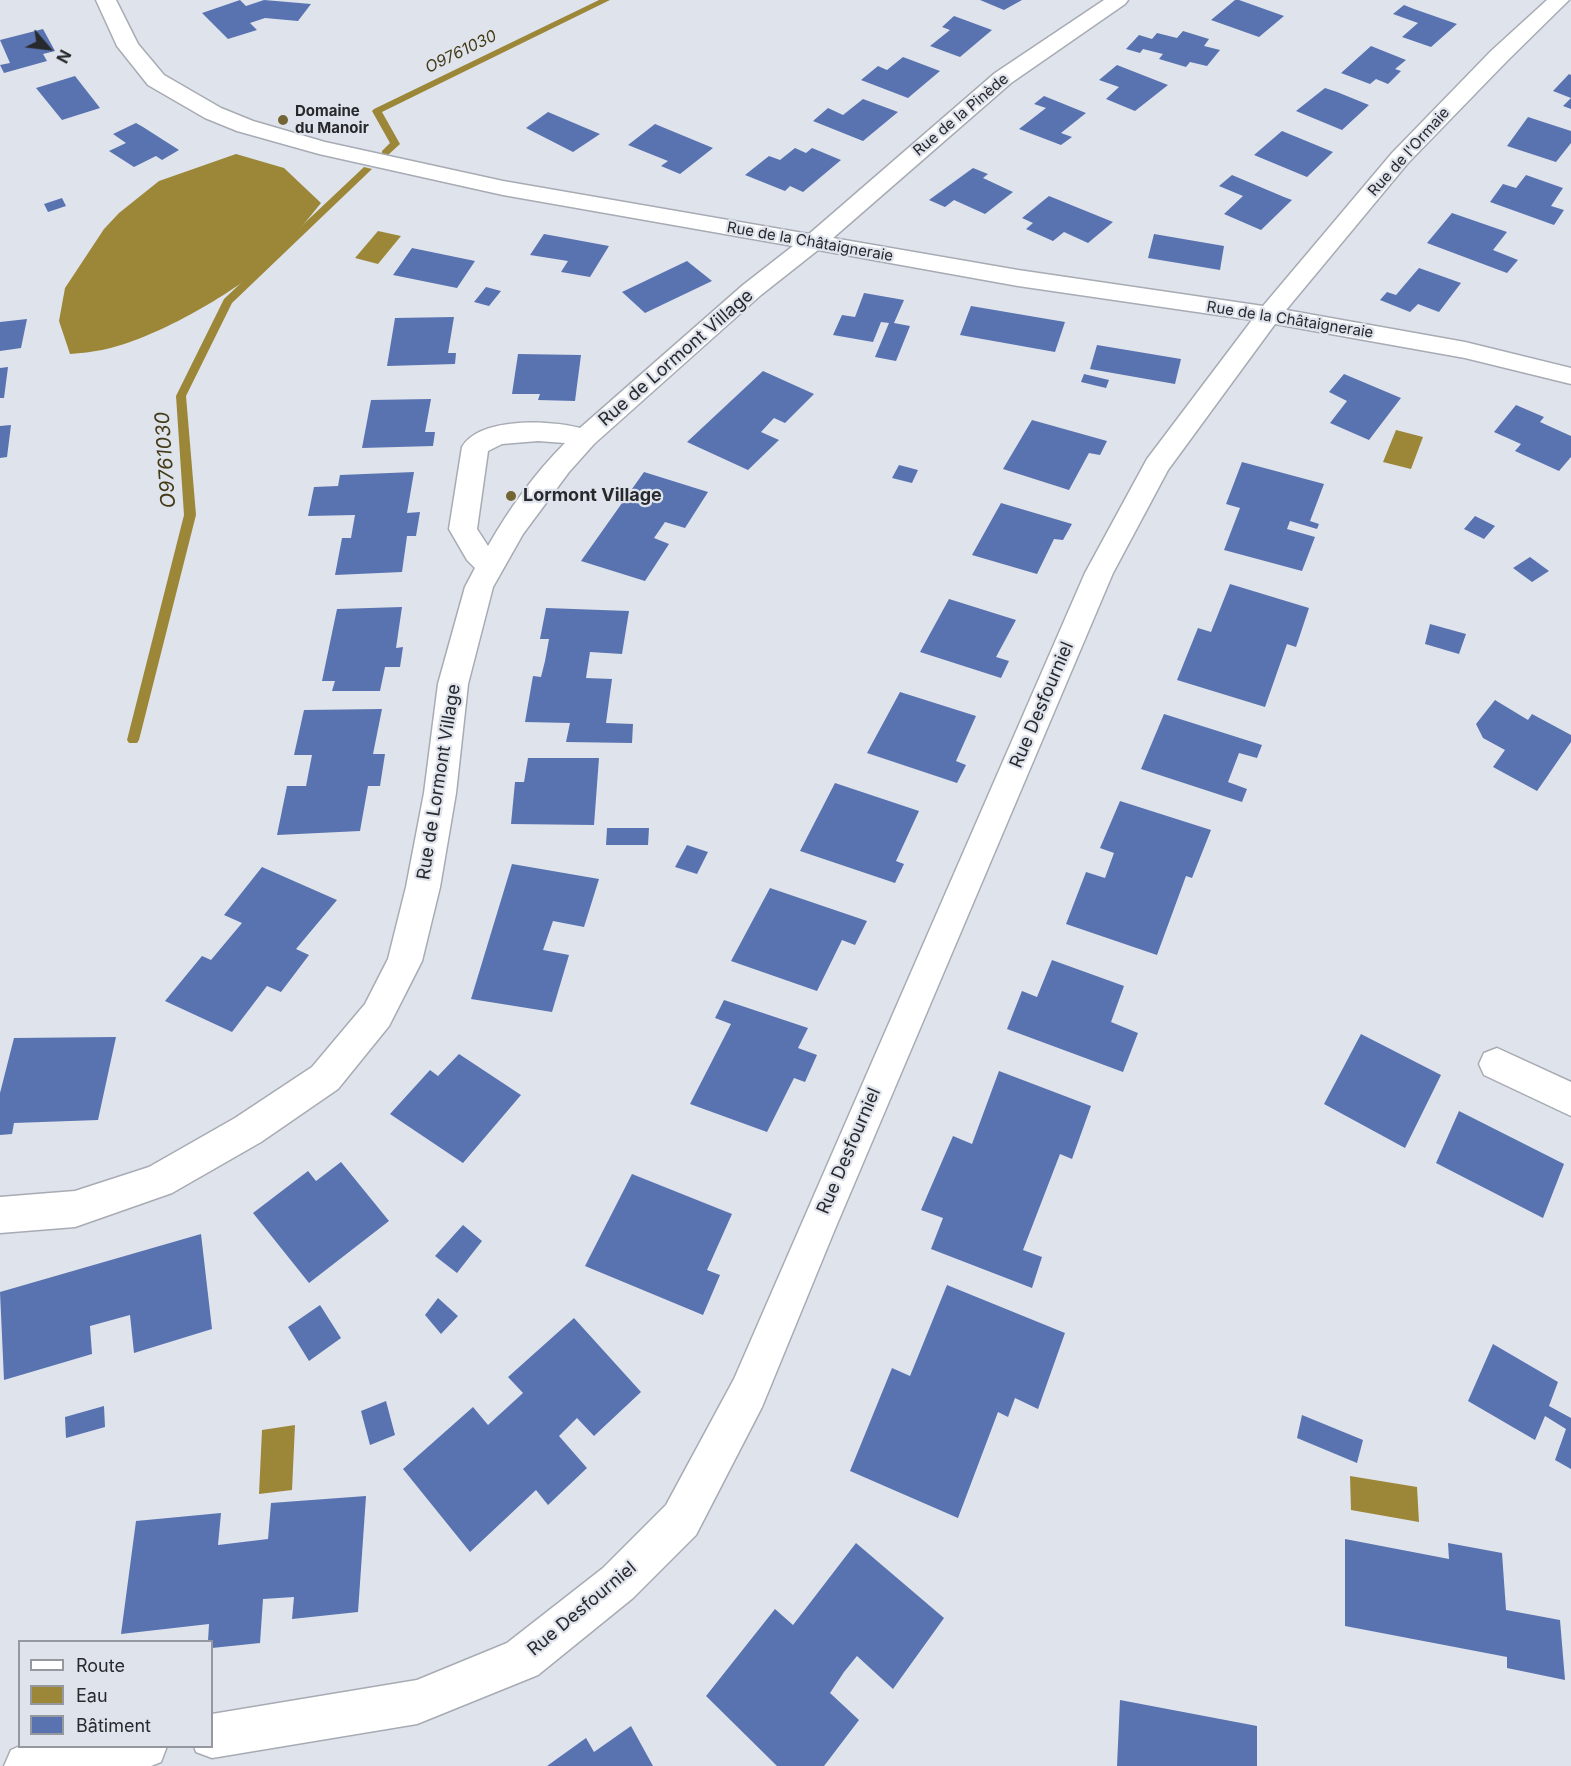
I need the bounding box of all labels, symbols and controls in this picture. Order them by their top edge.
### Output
north arrow [18,18,78,78]
water label: O9761030 [422,26,500,78]
text: N [52,46,76,67]
street label: Rue de la Pinède [910,70,1012,160]
place label: Domaine du Manoir [295,102,369,137]
street label: Rue de l'Ormaie [1364,104,1454,200]
marker: Domaine du Manoir [276,113,290,127]
street label: Rue de la Châtaigneraie [725,219,895,265]
street label: Rue de Lormont Village [594,285,758,431]
street label: Rue de la Châtaigneraie [1205,298,1375,342]
water label: O9761030 [151,411,181,509]
place label: Lormont Village [523,485,662,507]
marker: Lormont Village [504,489,518,503]
street label: Rue Desfourniel [1006,639,1078,771]
street label: Rue de Lormont Village [413,683,465,881]
street label: Rue Desfourniel [813,1085,885,1217]
street label: Rue Desfourniel [523,1557,641,1661]
legend [18,1640,213,1748]
text: Route [76,1655,125,1676]
text: Eau [76,1685,108,1706]
text: Bâtiment [76,1715,151,1736]

